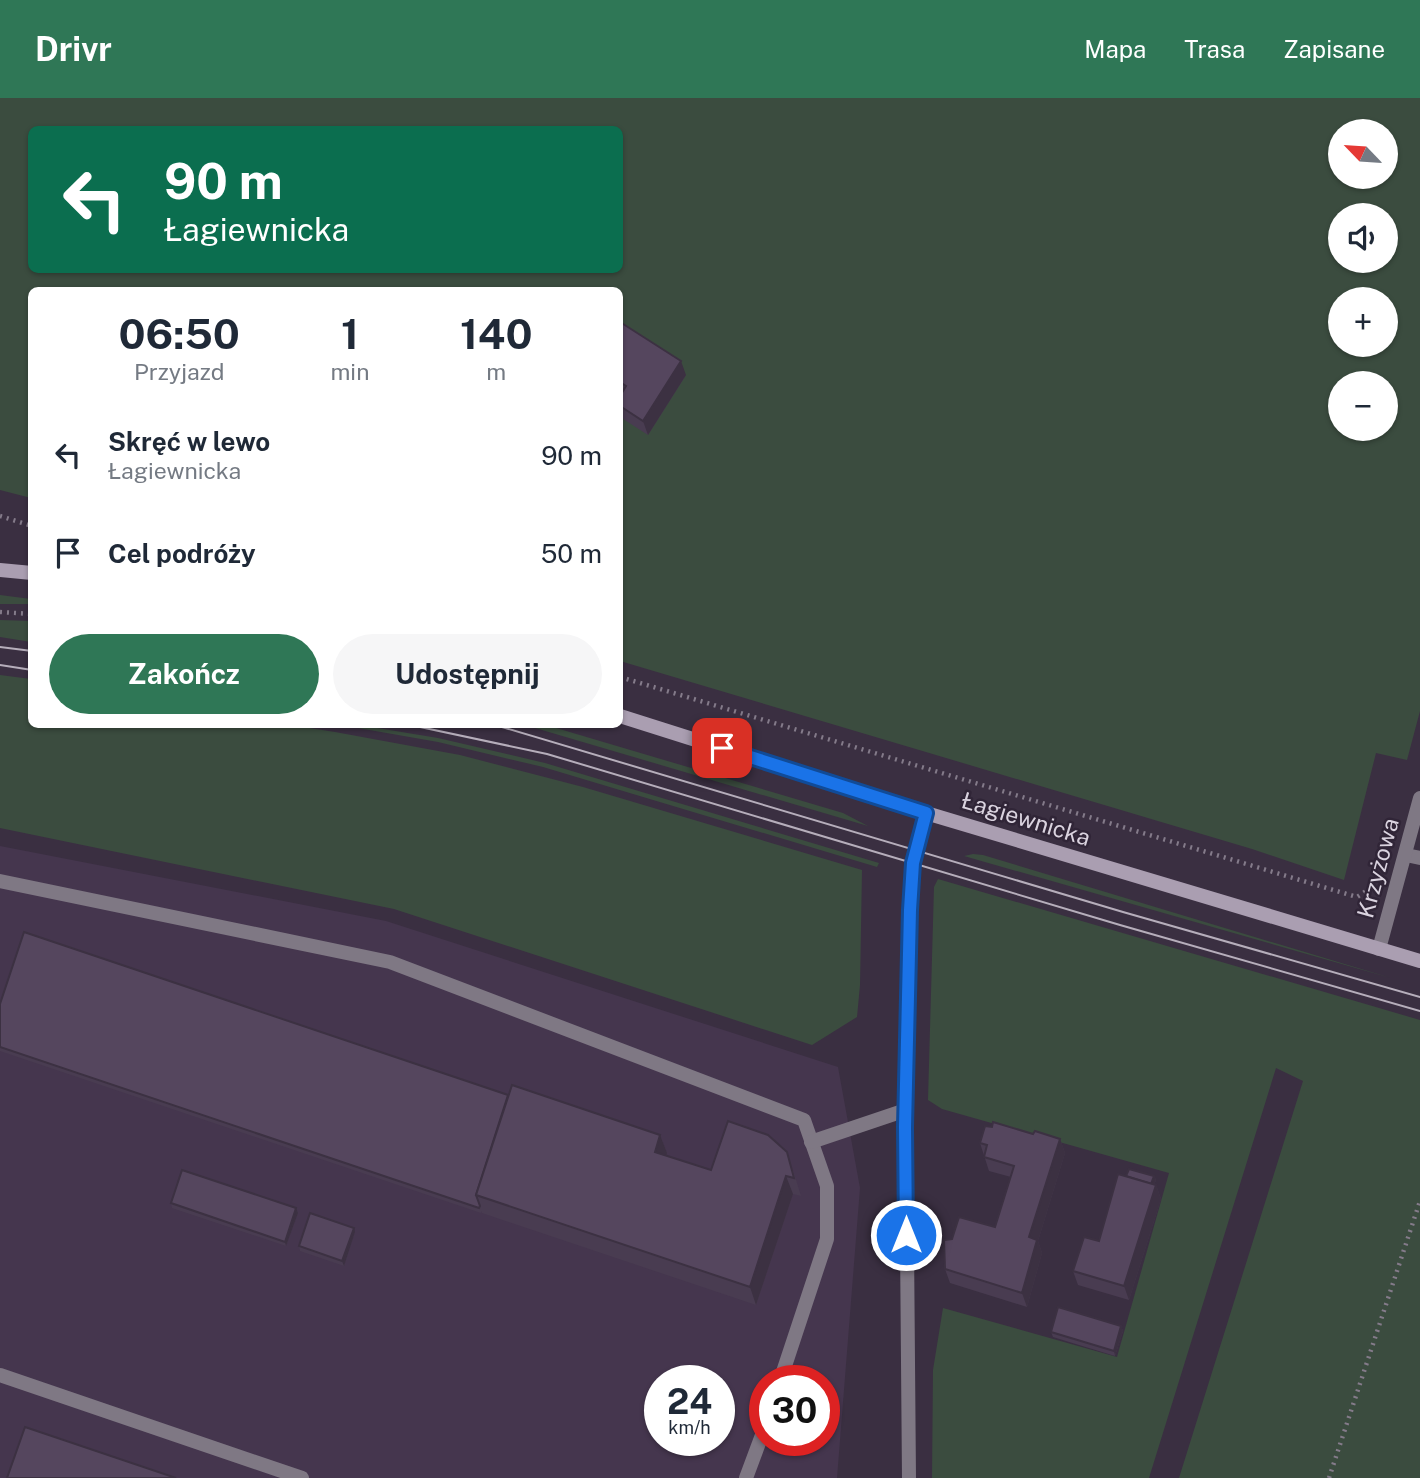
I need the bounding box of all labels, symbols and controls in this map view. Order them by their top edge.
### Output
text: Drivr [35,30,112,68]
text: Mapa [1084,35,1146,63]
text: Trasa [1184,35,1245,63]
text: Zapisane [1283,35,1385,63]
north arrow [1328,119,1398,189]
map controls [1328,119,1398,441]
text: 90 m [164,152,283,210]
icon: left [49,154,140,245]
button: sound [1328,203,1398,273]
text: Łagiewnicka [164,211,349,248]
button: + [1328,287,1398,357]
text: 06:50 [118,309,240,358]
text: 1 [341,309,359,358]
text: 140 [460,309,533,358]
text: Przyjazd [134,358,224,385]
text: min [330,358,369,385]
text: m [486,358,506,385]
button: − [1328,371,1398,441]
text: Skręć w lewo [108,426,270,457]
icon: left [49,436,87,474]
text: 90 m [541,440,602,471]
text: Łagiewnicka [108,457,241,484]
icon: arrive [49,534,87,572]
text: Cel podróży [108,538,256,569]
text: 50 m [541,538,602,569]
button: Zakończ [49,634,319,714]
button: Udostępnij [333,634,602,714]
pin [692,718,752,778]
icon: arrive [703,729,741,767]
street label: Łagiewnicka [959,786,1094,851]
street label: Krzyżowa [1351,815,1404,921]
position arrow [869,1198,943,1272]
speed limit sign: 30 [749,1365,840,1456]
text: 24 [667,1381,712,1422]
text: km/h [668,1417,711,1438]

